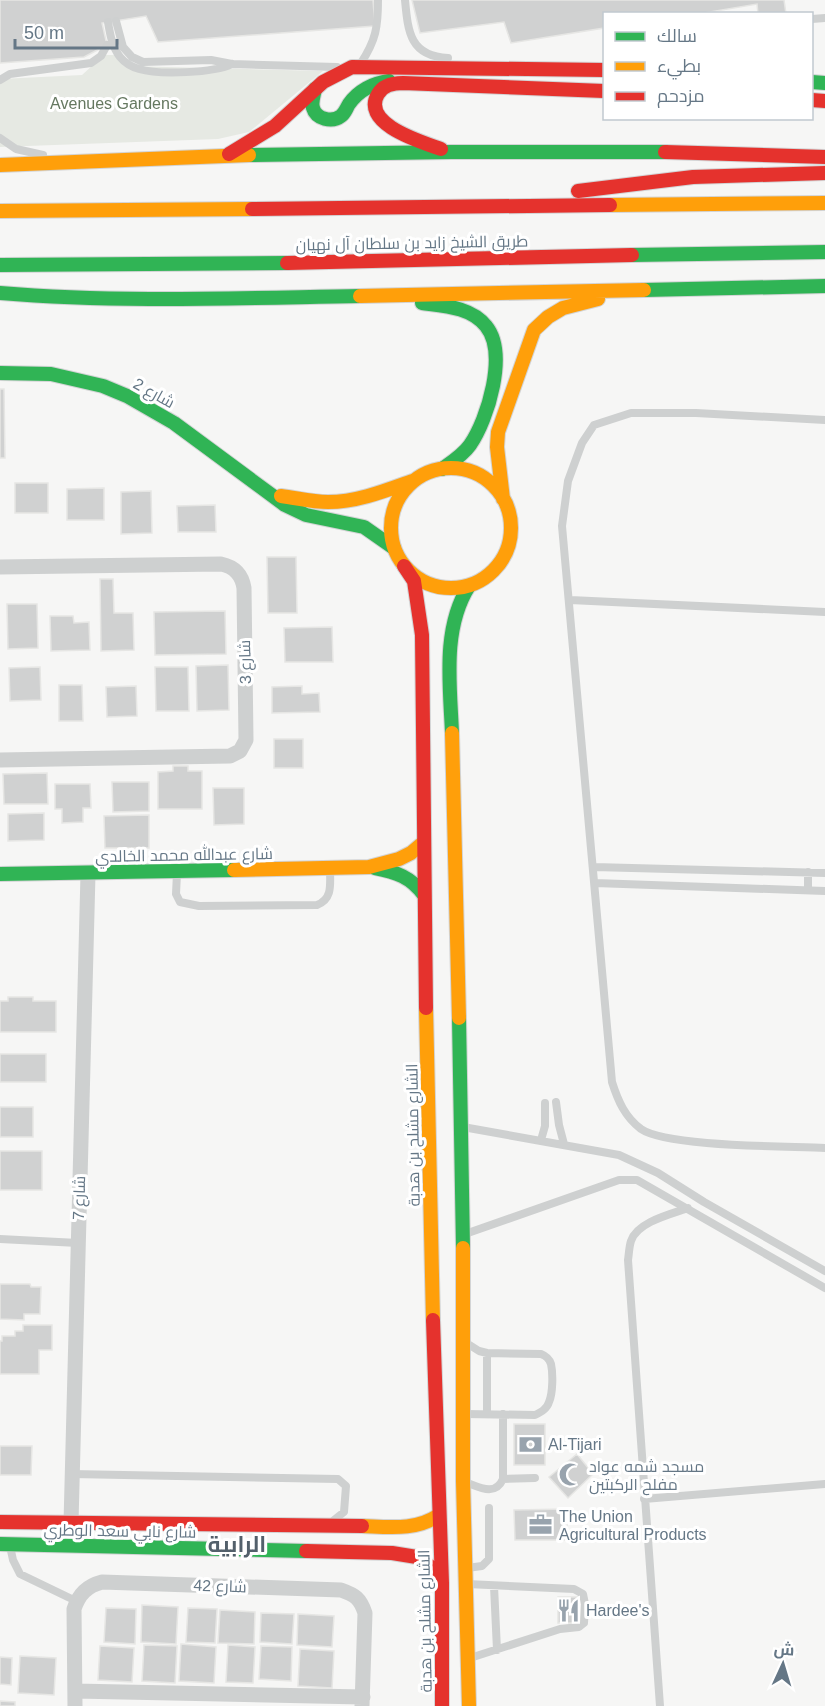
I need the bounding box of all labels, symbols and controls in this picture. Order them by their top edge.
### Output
scale bar [15,12,117,50]
legend [603,12,813,120]
text: 50 m [24,23,64,43]
text: سالك [657,26,697,46]
text: بطيء [657,56,701,80]
text: مزدحم [657,86,705,108]
park label: Avenues Gardens [50,95,178,112]
street label: طريق الشيخ زايد بن سلطان آل نهيان [296,232,528,257]
street label: شارع 2 [129,375,178,414]
street label: شارع 3 [236,640,257,684]
street label: شارع عبدالله محمد الخالدي [95,843,273,870]
street label: الشارع مشلح بن هدبة [403,1063,426,1207]
street label: شارع 7 [70,1176,91,1221]
bank icon: Al-Tijari [517,1431,543,1457]
place label: Al-Tijari [548,1436,602,1453]
place label: مسجد شمه عواد مفلح الركبتين [589,1458,704,1496]
mosque icon: مسجد شمه عواد مفلح الركبتين [558,1462,584,1488]
place label: The Union Agricultural Products [559,1508,707,1543]
office icon: The Union Agricultural Products [528,1512,554,1538]
street label: شارع نابي سعد الوطري [43,1521,196,1546]
district label: الرابية [208,1532,266,1558]
street label: الشارع مشلح بن هدبة [415,1549,438,1693]
street label: شارع 42 [193,1577,247,1598]
restaurant icon: Hardee's [555,1597,581,1623]
place label: Hardee's [586,1602,650,1619]
north arrow [753,1634,813,1694]
text: ش [773,1640,795,1660]

